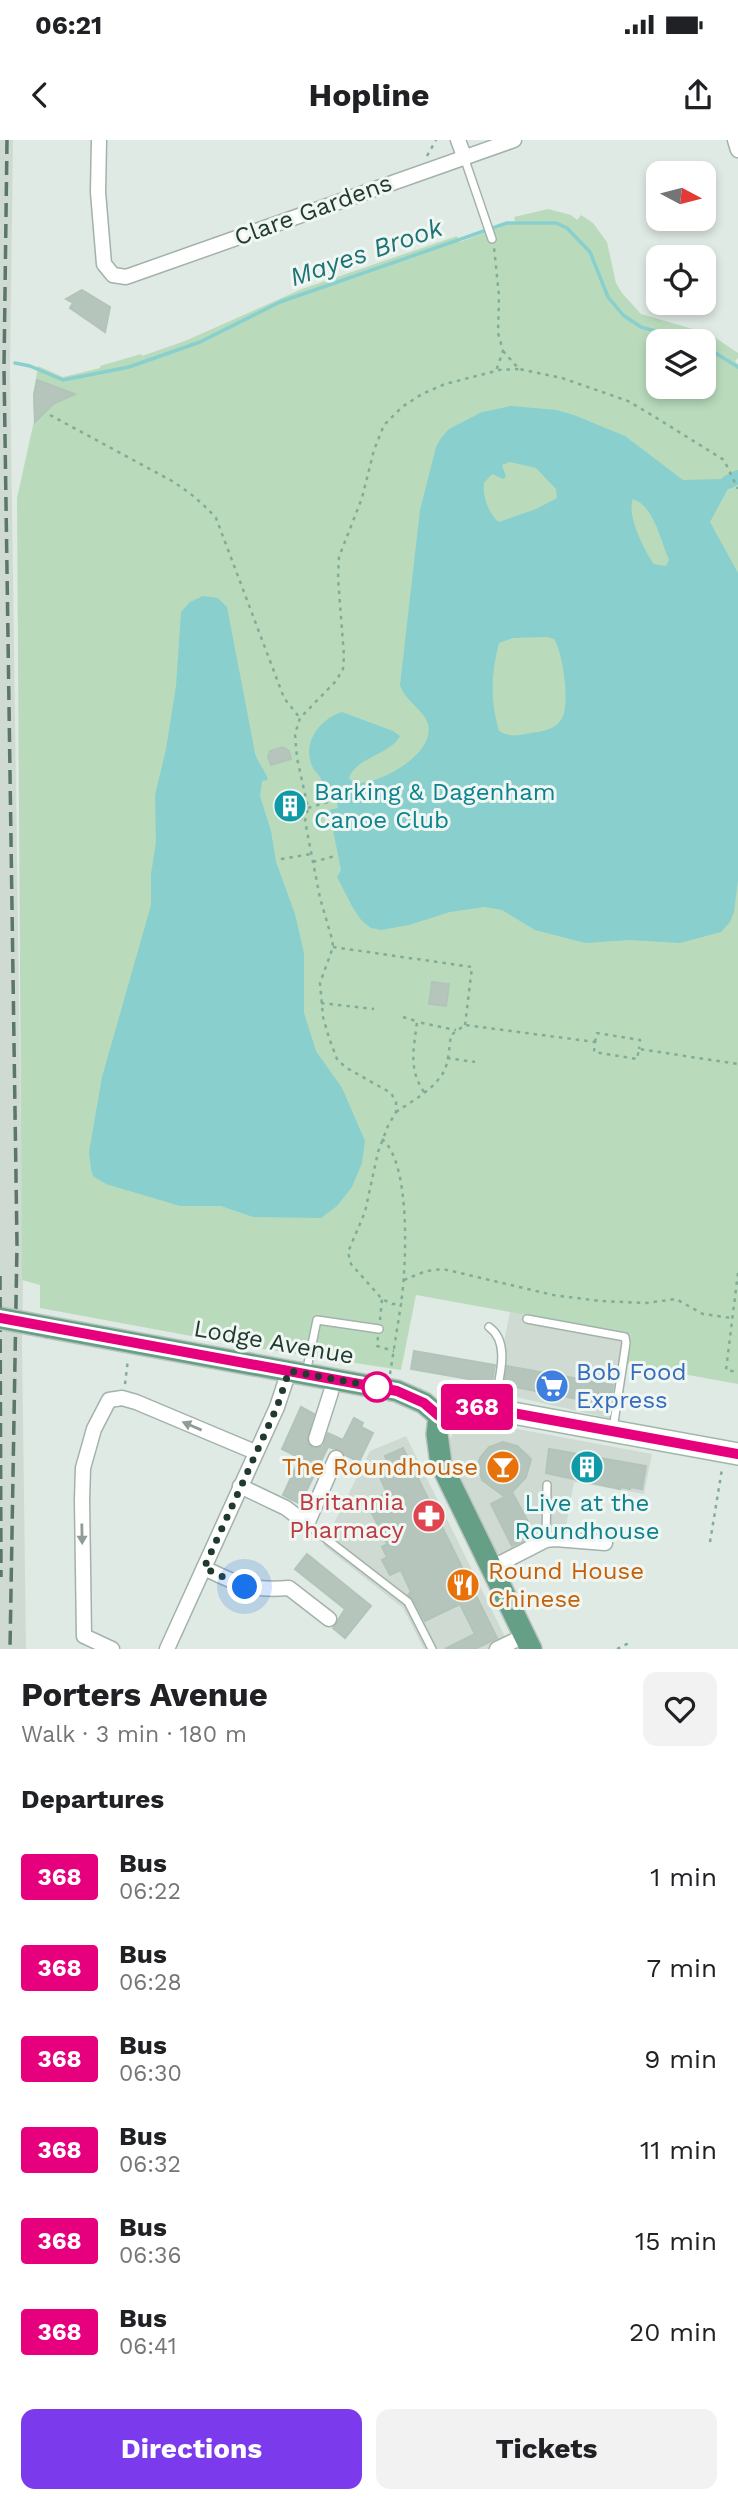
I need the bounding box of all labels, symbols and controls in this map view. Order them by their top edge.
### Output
text: 06:21 [35,10,102,40]
icon: back [21,76,59,114]
text: Hopline [308,76,430,114]
icon: share [679,76,717,114]
north arrow [646,161,716,231]
map controls [646,161,716,399]
street label: Clare Gardens [230,169,396,251]
water label: Mayes Brook [286,212,447,292]
button: locate [646,245,716,315]
button: layers [646,329,716,399]
place label: Barking & Dagenham Canoe Club [314,778,556,834]
building icon: Barking & Dagenham Canoe Club [271,787,309,825]
street label: Lodge Avenue [192,1314,356,1370]
place label: Bob Food Express [576,1358,686,1414]
supermarket icon: Bob Food Express [533,1367,571,1405]
unlabelled marker [362,1372,392,1402]
line badge: 368 [437,1384,517,1430]
text: 368 [455,1393,499,1421]
one-way arrow [182,1420,203,1431]
bar icon: The Roundhouse [484,1448,522,1486]
building icon: Live at the Roundhouse [568,1448,606,1486]
place label: The Roundhouse [282,1453,478,1481]
place label: Britannia Pharmacy [289,1488,405,1544]
place label: Live at the Roundhouse [514,1489,660,1545]
pharmacy icon: Britannia Pharmacy [410,1497,448,1535]
one-way arrow [77,1523,88,1545]
place label: Round House Chinese [488,1557,644,1613]
restaurant icon: Round House Chinese [444,1566,482,1604]
your location [227,1569,262,1604]
button: heart [643,1672,717,1746]
text: Porters Avenue [21,1675,268,1714]
text: Walk · 3 min · 180 m [21,1721,247,1748]
text: Departures [21,1784,164,1814]
text: Bus [119,1848,167,1878]
text: 1 min [650,1862,717,1892]
text: 368 [37,1863,82,1891]
text: 06:22 [119,1878,181,1905]
text: Bus [119,1939,167,1969]
text: 7 min [647,1953,717,1983]
text: 368 [37,1954,82,1982]
text: 06:28 [119,1969,182,1996]
text: Bus [119,2030,167,2060]
text: 9 min [644,2044,717,2074]
text: 368 [37,2045,82,2073]
text: 06:30 [119,2060,182,2087]
text: Bus [119,2121,167,2151]
text: 11 min [640,2135,717,2165]
text: 368 [37,2136,82,2164]
text: 06:32 [119,2151,181,2178]
text: Bus [119,2212,167,2242]
text: 15 min [635,2226,717,2256]
text: 368 [37,2227,82,2255]
text: 06:36 [119,2242,182,2269]
text: Bus [119,2303,167,2333]
text: 20 min [629,2317,717,2347]
text: 368 [37,2318,82,2346]
text: 06:41 [119,2333,177,2360]
button: Directions [21,2409,362,2489]
button: Tickets [376,2409,717,2489]

